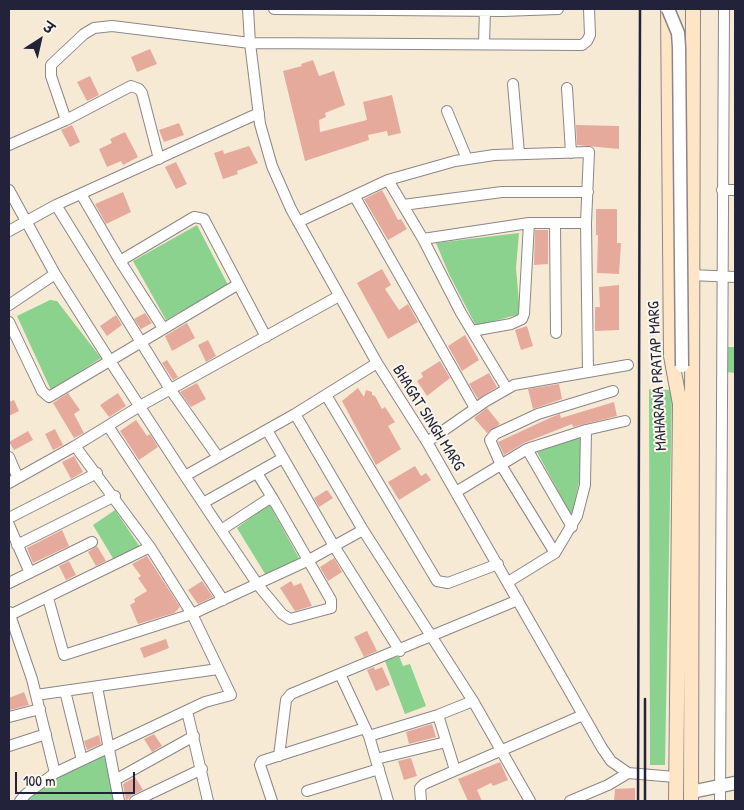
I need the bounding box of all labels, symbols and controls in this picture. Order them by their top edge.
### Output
north arrow [15,15,65,65]
text: उ [40,17,58,38]
street label: MAHARANA PRATAP MARG [645,301,671,451]
street label: BHAGAT SINGH MARG [388,362,468,474]
scale bar [18,762,138,794]
text: 100 m [23,770,56,791]

